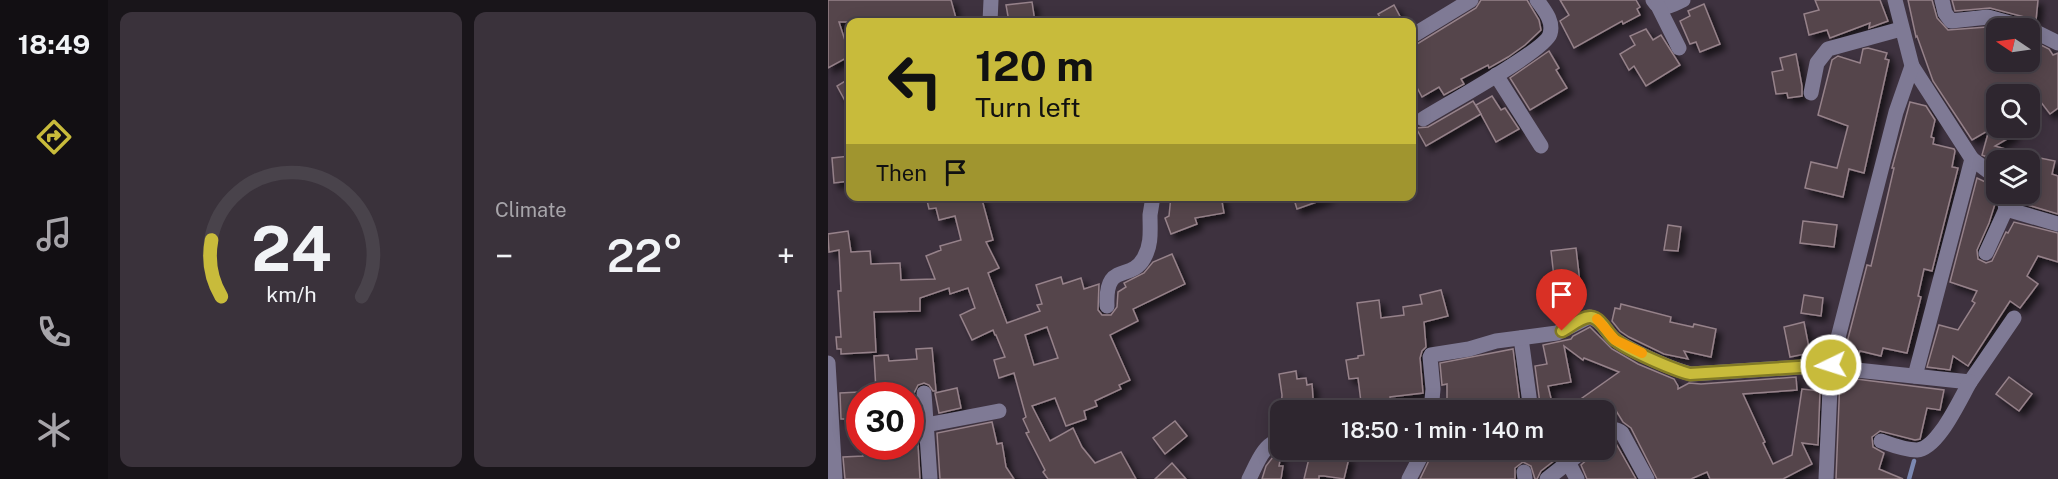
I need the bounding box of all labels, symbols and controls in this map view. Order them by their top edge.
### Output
north arrow [1986,18,2040,72]
map controls [1986,18,2040,204]
text: 18:49 [18,28,90,60]
text: 120 m [975,41,1094,90]
icon: left [876,42,954,120]
button: search [1986,84,2040,138]
text: Turn left [975,91,1081,123]
icon: directions [33,116,75,158]
button: layers [1986,150,2040,204]
icon: arrive [939,156,972,189]
text: Then [876,160,927,186]
text: Climate [495,198,567,222]
text: 24 [251,212,331,285]
icon: music [33,213,75,255]
text: 22° [607,229,683,282]
text: − [495,237,513,275]
text: + [777,237,795,275]
pin [1536,269,1587,331]
icon: arrive [1545,278,1578,311]
text: km/h [266,282,316,307]
icon: phone [33,311,75,353]
position arrow [1799,333,1863,397]
speed limit sign: 30 [846,382,924,460]
icon: climate [33,409,75,451]
text: 18:50 · 1 min · 140 m [1341,417,1544,443]

